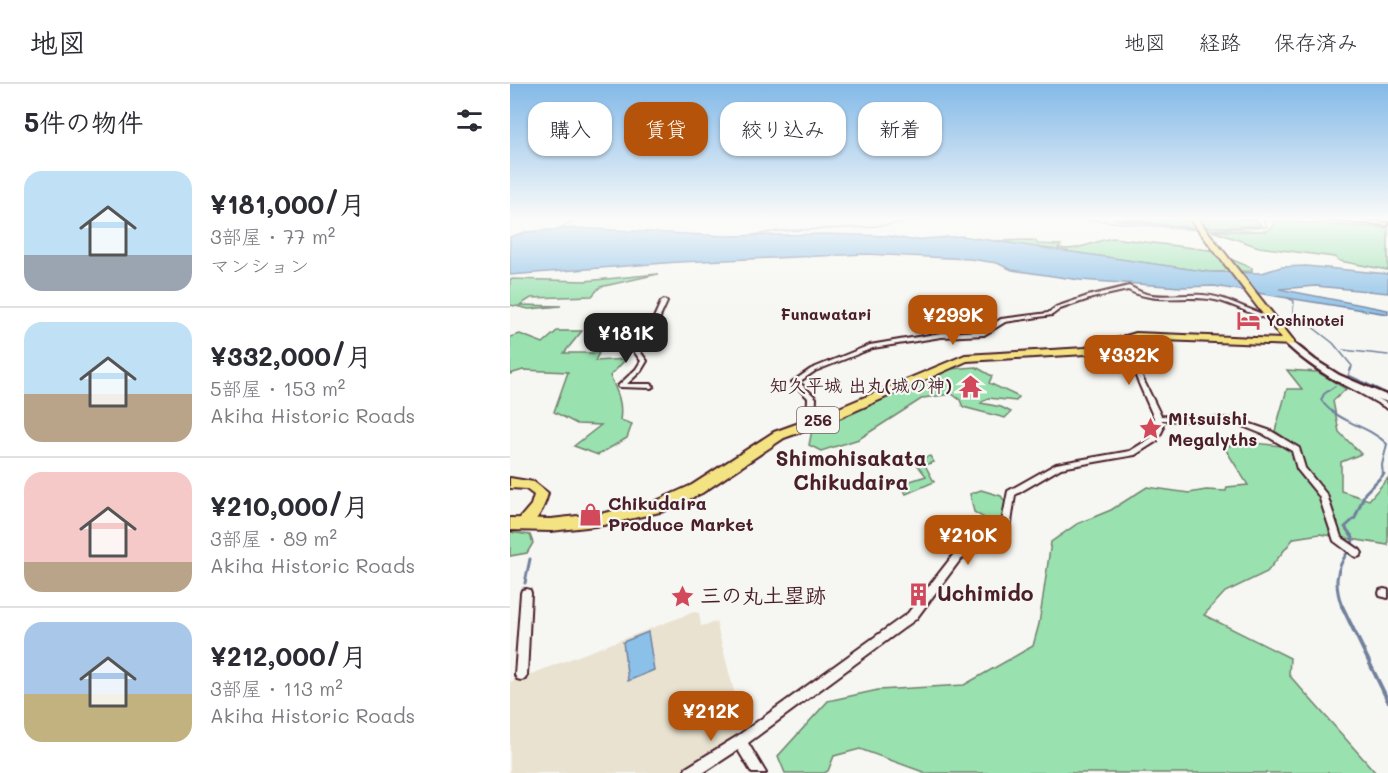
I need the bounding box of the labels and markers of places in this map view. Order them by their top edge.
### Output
pin: ¥299K [911,295,995,346]
hotel icon: Yoshinotei [1235,308,1261,334]
place label: Yoshinotei [1266,310,1345,330]
pin: ¥181K [584,313,668,364]
pin: ¥332K [1087,335,1171,386]
place label: 知久平城 出丸(城の神) [770,373,952,397]
temple icon: 知久平城 出丸(城の神) [957,373,983,399]
place label: Mitsuishi Megalyths [1168,406,1257,451]
place icon: Mitsuishi Megalyths [1137,416,1163,442]
place label: Chikudaira Produce Market [608,491,754,536]
shop icon: Chikudaira Produce Market [577,501,603,527]
pin: ¥210K [926,515,1010,566]
place label: Uchimido [937,579,1034,606]
place label: 三の丸土塁跡 [700,581,826,608]
building icon: Uchimido [906,581,932,607]
place icon: 三の丸土塁跡 [669,583,695,609]
pin: ¥212K [669,691,753,742]

